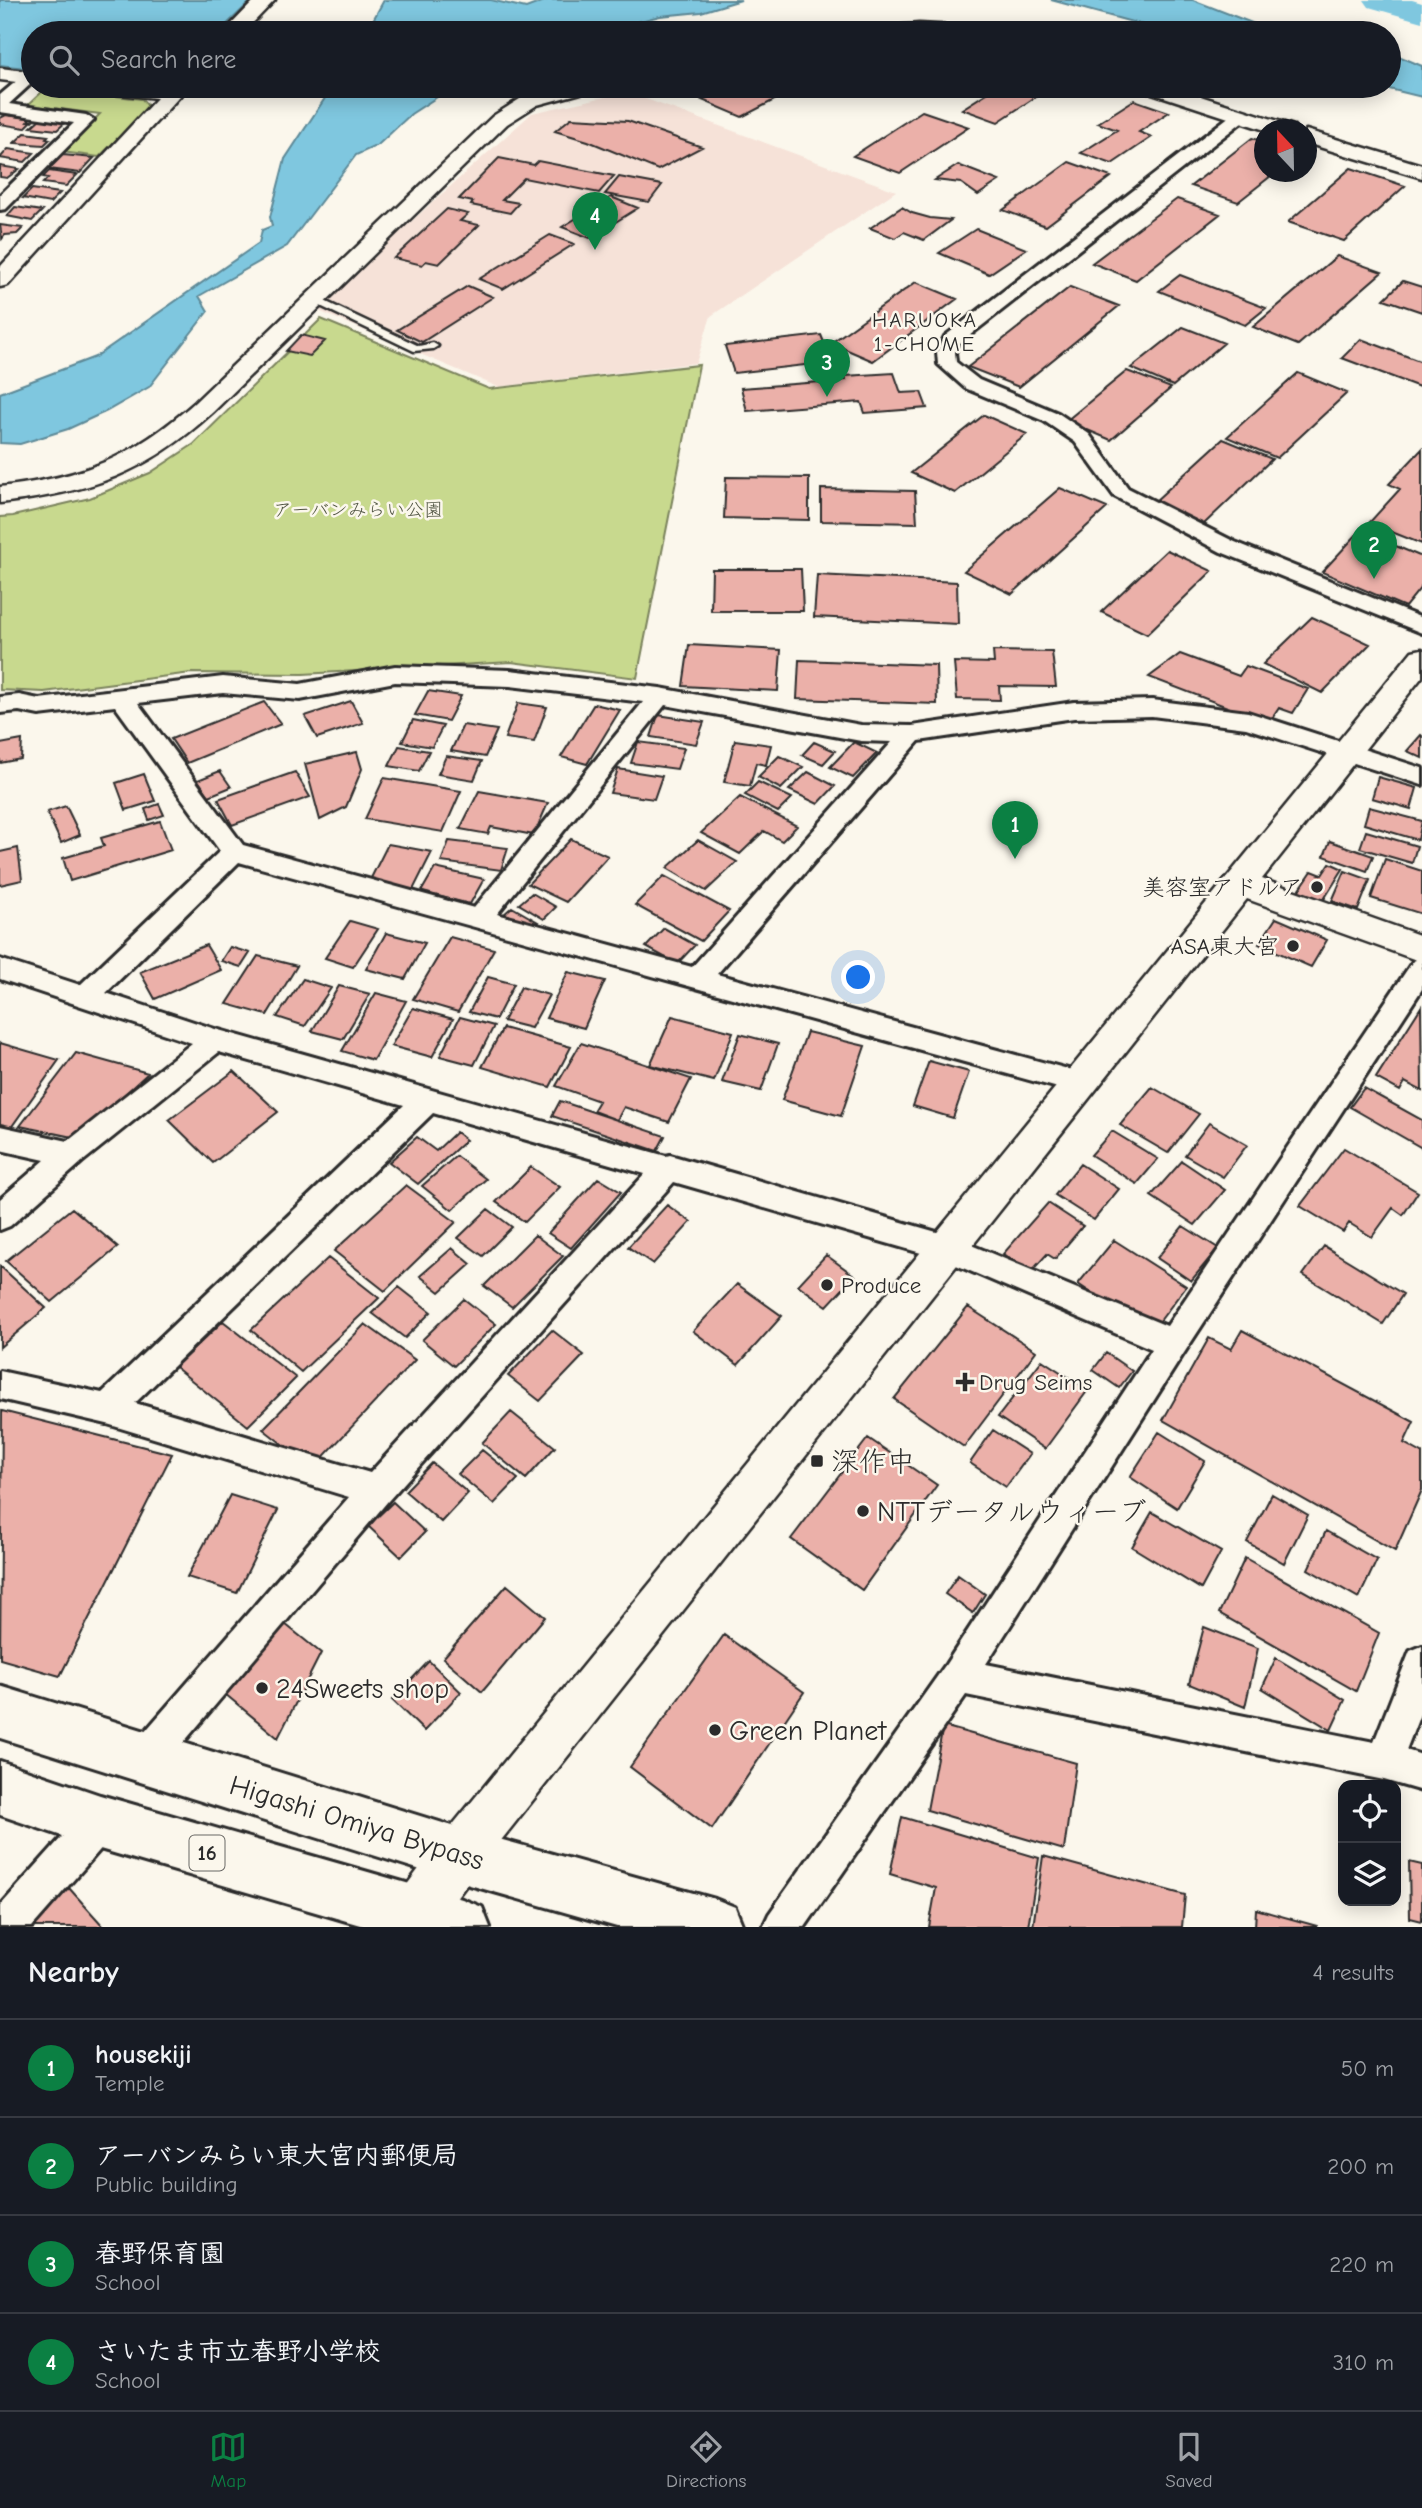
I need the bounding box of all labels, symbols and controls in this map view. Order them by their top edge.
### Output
search box [21,21,1401,98]
icon: search [45,41,83,79]
text: Search here [101,45,236,75]
north arrow [1254,119,1317,182]
pin: 4 [572,192,618,250]
district label: HARUOKA 1-CHOME [872,308,978,356]
pin: 3 [804,339,850,397]
park label: アーバンみらい公園 [273,499,443,521]
pin: 2 [1351,521,1397,579]
pin: 1 [992,801,1038,859]
place label: 美容室アドルア [1142,874,1303,901]
marker: 美容室アドルア [1309,879,1325,895]
place label: ASA東大宮 [1171,933,1279,960]
marker: ASA東大宮 [1285,938,1301,954]
your location [841,960,875,994]
place label: Produce [841,1272,921,1299]
marker: Produce [819,1277,835,1293]
place label: Drug Seims [979,1369,1092,1396]
marker: Drug Seims [957,1374,973,1390]
place label: 深作中 [831,1446,915,1478]
marker: 深作中 [809,1453,825,1469]
place label: NTTデータルウィーブ [877,1496,1146,1528]
marker: NTTデータルウィーブ [855,1503,871,1519]
place label: 24Sweets shop [276,1673,449,1705]
marker: 24Sweets shop [254,1680,270,1696]
place label: Green Planet [729,1715,887,1747]
marker: Green Planet [707,1722,723,1738]
street label: Higashi Omiya Bypass [226,1769,488,1877]
map controls [1338,1780,1401,1906]
button: locate [1338,1780,1401,1843]
road number: 16 [190,1836,224,1870]
button: layers [1338,1843,1401,1906]
text: Nearby [28,1955,119,1990]
text: 4 results [1312,1959,1394,1986]
text: housekiji [95,2040,192,2070]
text: 1 [46,2055,56,2082]
text: 50 m [1341,2055,1394,2082]
text: Temple [95,2070,164,2097]
text: アーバンみらい東大宮内郵便局 [95,2141,458,2171]
text: 2 [45,2153,57,2180]
text: 200 m [1327,2153,1394,2180]
text: Public building [95,2171,238,2198]
text: 春野保育園 [95,2239,225,2269]
text: 3 [45,2251,57,2278]
text: 220 m [1329,2251,1394,2278]
text: School [95,2269,160,2296]
text: さいたま市立春野小学校 [95,2337,380,2367]
text: 4 [46,2349,56,2376]
text: 310 m [1333,2349,1394,2376]
text: School [95,2367,160,2394]
tab: Map [209,2428,247,2492]
tab: Directions [666,2428,746,2492]
tab: Saved [1165,2428,1213,2492]

